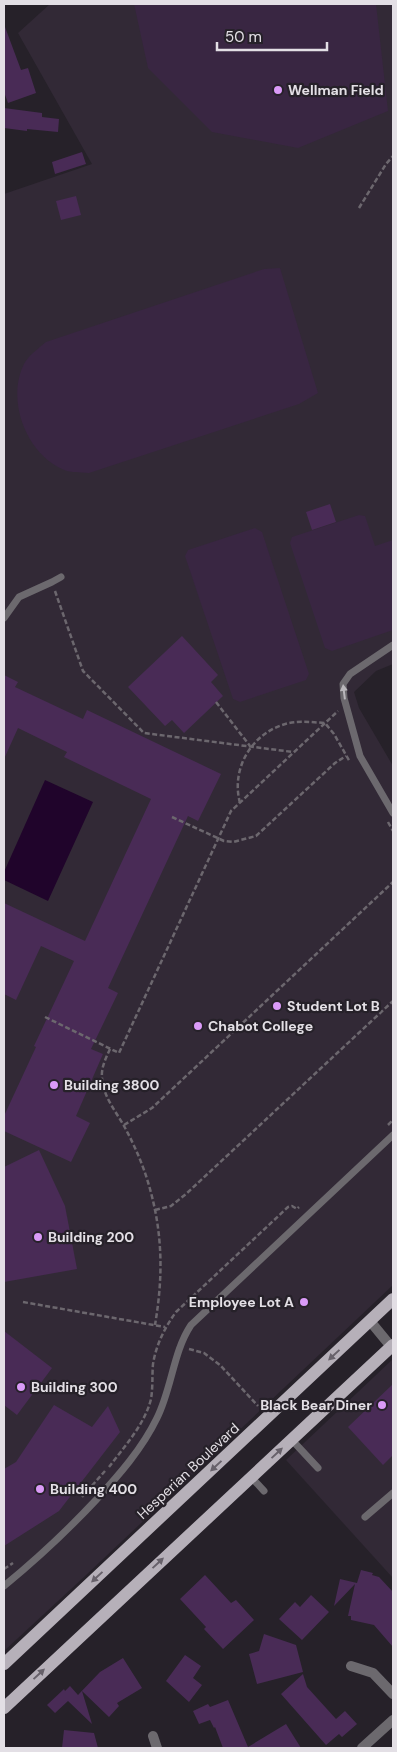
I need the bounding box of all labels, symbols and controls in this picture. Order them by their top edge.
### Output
scale bar [217,20,327,52]
text: 50 m [225,27,262,47]
place label: Wellman Field [288,81,384,99]
marker: Wellman Field [272,84,284,96]
one-way arrow [340,684,348,700]
place label: Student Lot B [287,997,380,1015]
marker: Student Lot B [271,1000,283,1012]
place label: Chabot College [208,1017,313,1035]
marker: Chabot College [192,1020,204,1032]
place label: Building 3800 [64,1076,160,1094]
marker: Building 3800 [48,1079,60,1091]
place label: Building 200 [48,1228,134,1246]
marker: Building 200 [32,1231,44,1243]
place label: Employee Lot A [189,1293,294,1311]
marker: Employee Lot A [298,1296,310,1308]
one-way arrow [328,1349,340,1361]
place label: Building 300 [31,1378,118,1396]
marker: Building 300 [15,1381,27,1393]
place label: Black Bear Diner [260,1396,372,1414]
marker: Black Bear Diner [376,1399,388,1411]
street label: Hesperian Boulevard [133,1419,243,1523]
one-way arrow [271,1447,283,1459]
one-way arrow [210,1460,222,1472]
place label: Building 400 [50,1480,137,1498]
marker: Building 400 [34,1483,46,1495]
one-way arrow [152,1557,164,1569]
one-way arrow [91,1571,103,1583]
one-way arrow [33,1668,45,1680]

